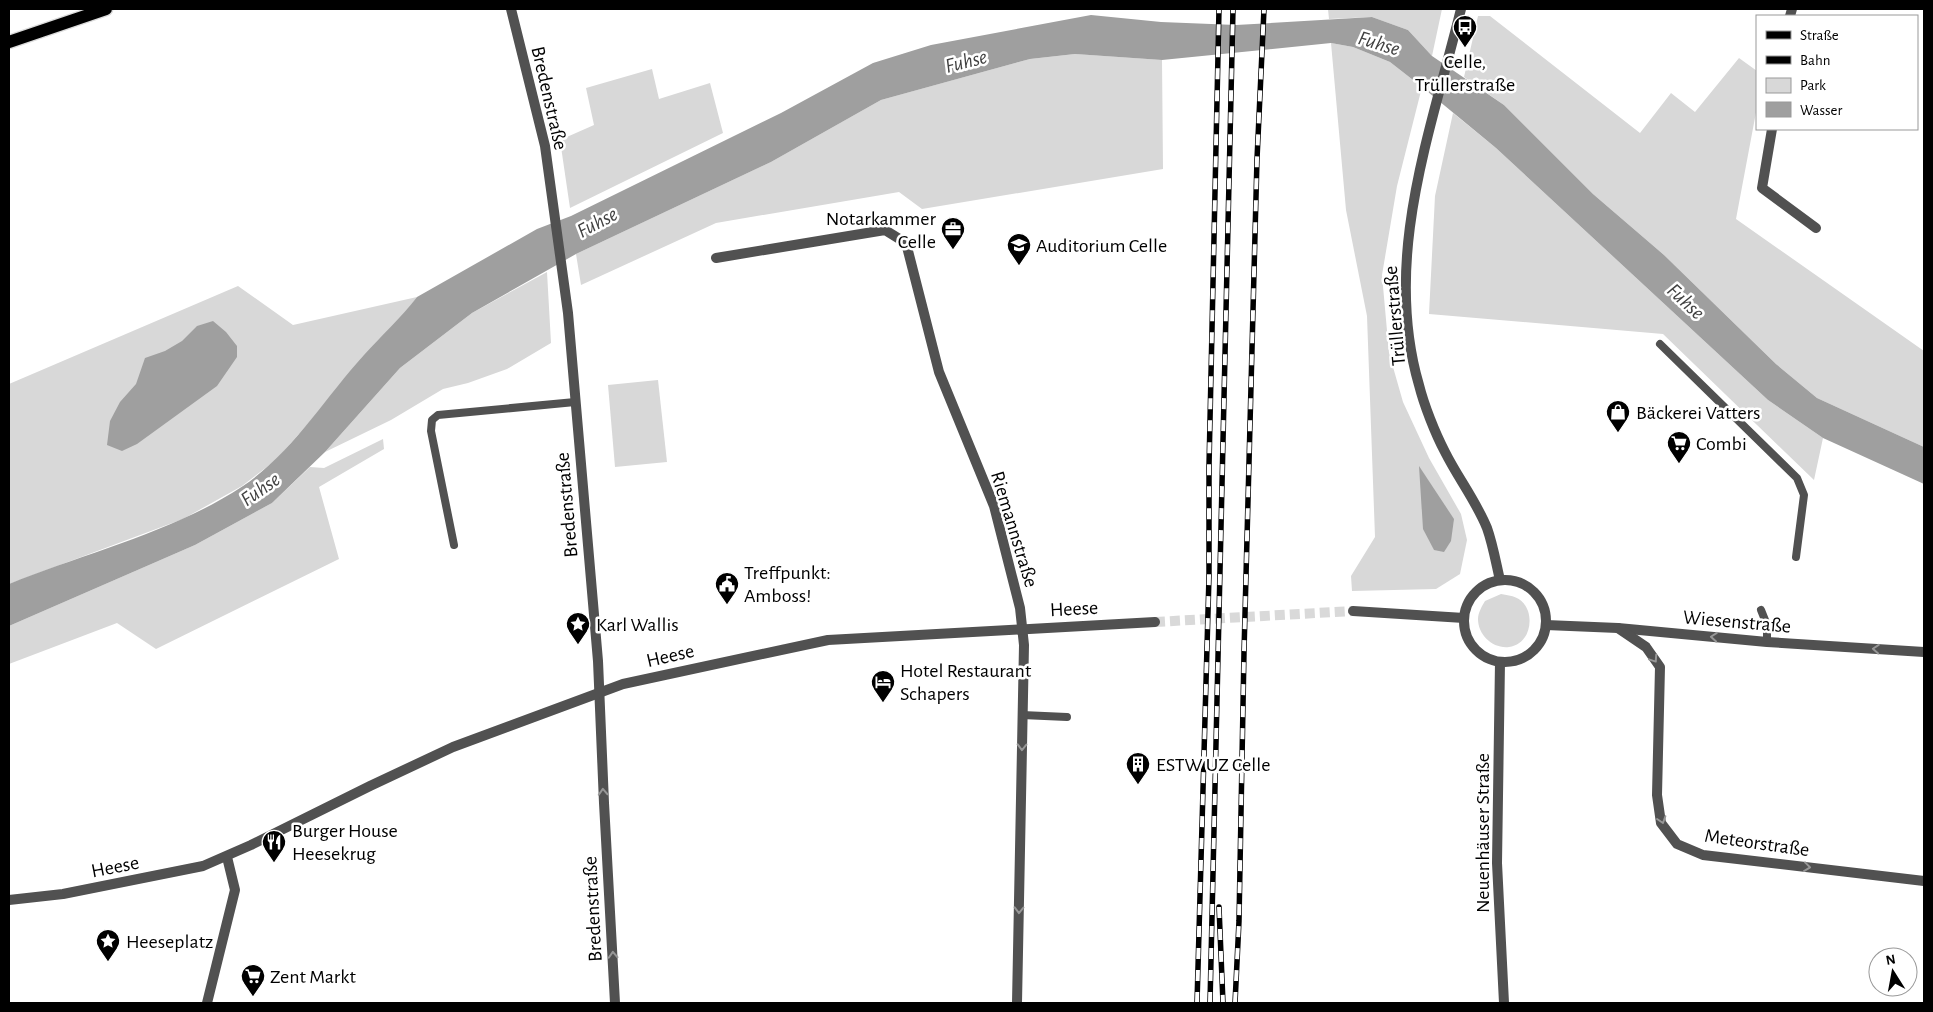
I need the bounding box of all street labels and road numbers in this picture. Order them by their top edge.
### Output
street label: Bredenstraße [527,44,571,152]
street label: Trüllerstraße [1381,265,1409,367]
street label: Bredenstraße [552,451,582,558]
street label: Riemannstraße [987,469,1041,590]
street label: Heese [1049,598,1099,620]
street label: Wiesenstraße [1682,607,1792,637]
street label: Heese [644,641,696,671]
street label: Neuenhäuser Straße [1473,753,1493,913]
street label: Meteorstraße [1703,826,1811,860]
street label: Heese [90,853,141,881]
street label: Bredenstraße [580,856,606,962]

